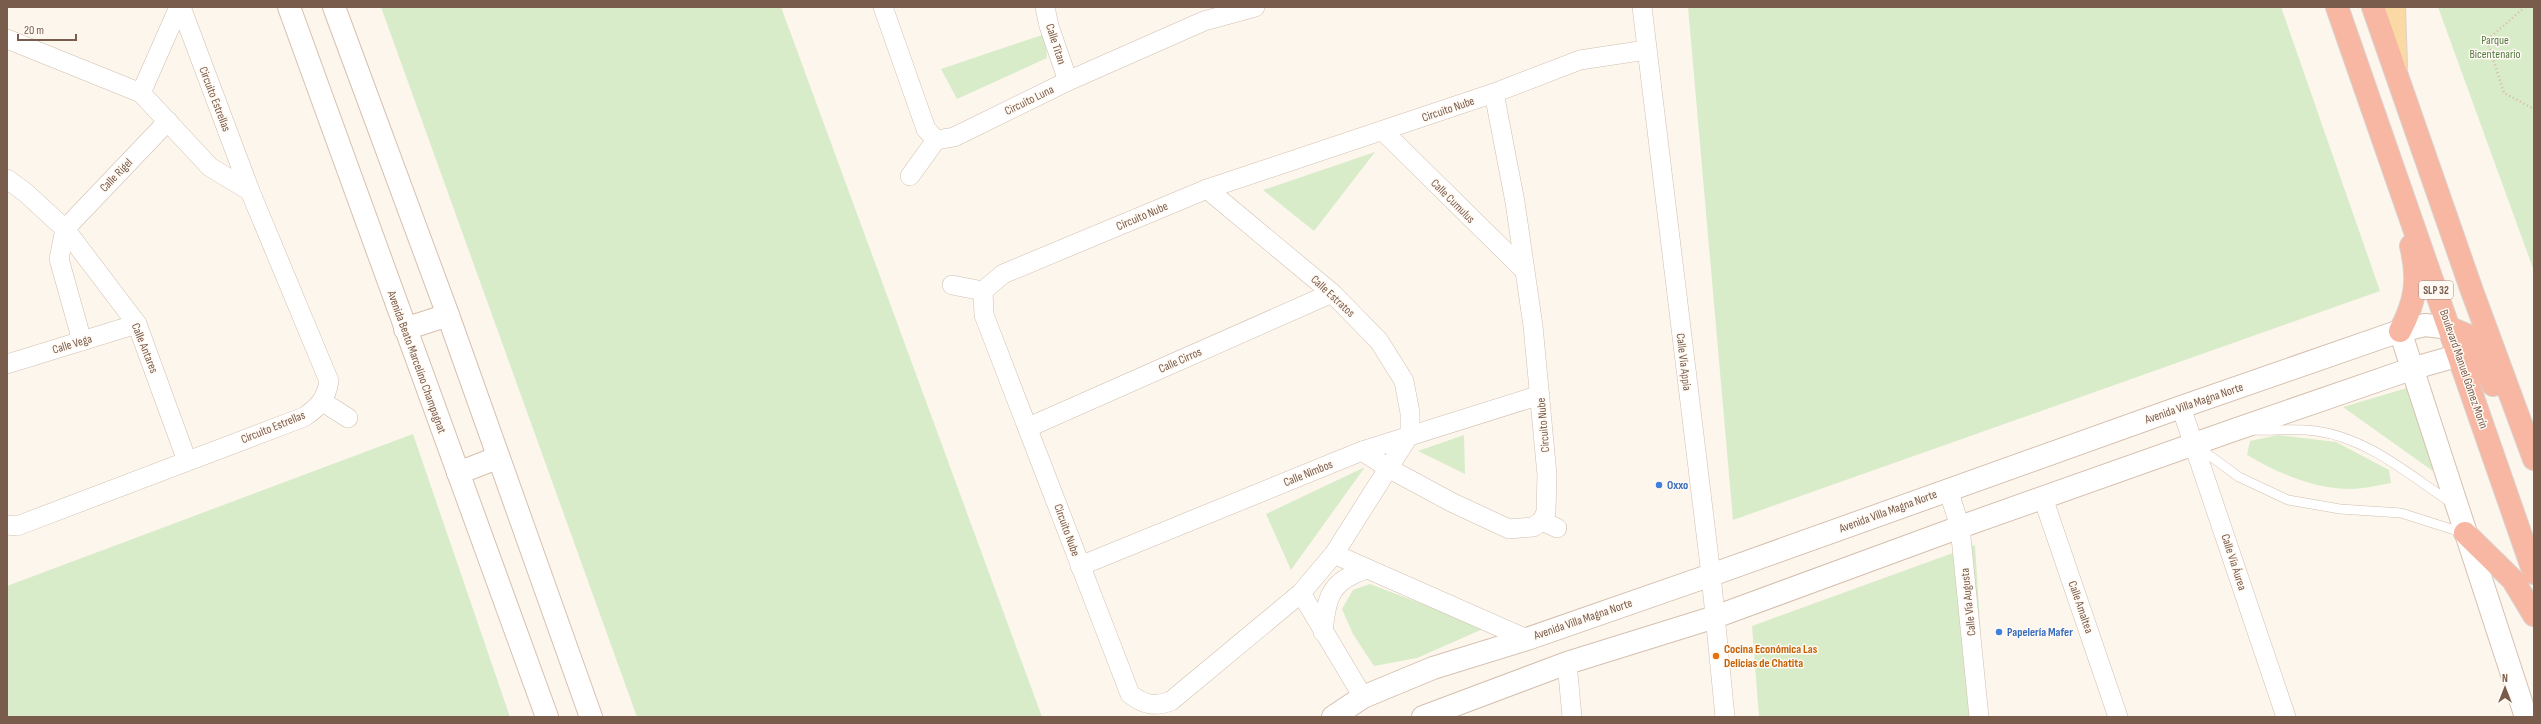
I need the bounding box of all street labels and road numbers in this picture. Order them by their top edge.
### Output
street label: Calle Titan [1042,22,1069,66]
street label: Circuito Estrellas [195,65,234,134]
street label: Circuito Luna [1002,82,1057,119]
street label: Circuito Nube [1420,93,1477,125]
street label: Calle Rigel [97,155,136,195]
street label: Calle Cumulus [1427,176,1478,227]
street label: Circuito Nube [1114,199,1170,234]
street label: Calle Estratos [1307,272,1358,321]
road number: SLP 32 [2419,281,2453,299]
street label: Avenida Beato Marcelino Champagnat [383,288,449,436]
street label: Boulevard Manuel Gómez Morín [2436,308,2491,431]
street label: Calle Antares [128,321,161,375]
street label: Calle Vega [51,331,94,358]
street label: Calle Vía Appia [1673,332,1695,392]
street label: Calle Cirros [1156,344,1204,377]
street label: Avenida Villa Magna Norte [2142,380,2246,428]
street label: Circuito Nube [1534,397,1553,453]
street label: Circuito Estrellas [239,408,308,447]
street label: Calle Nimbos [1281,457,1335,490]
street label: Avenida Villa Magna Norte [1836,487,1939,537]
street label: Circuito Nube [1050,502,1083,559]
street label: Calle Vía Áurea [2217,532,2250,593]
street label: Calle Vía Augusta [1957,567,1980,637]
street label: Calle Amaltea [2065,579,2097,636]
street label: Avenida Villa Magna Norte [1531,596,1635,644]

